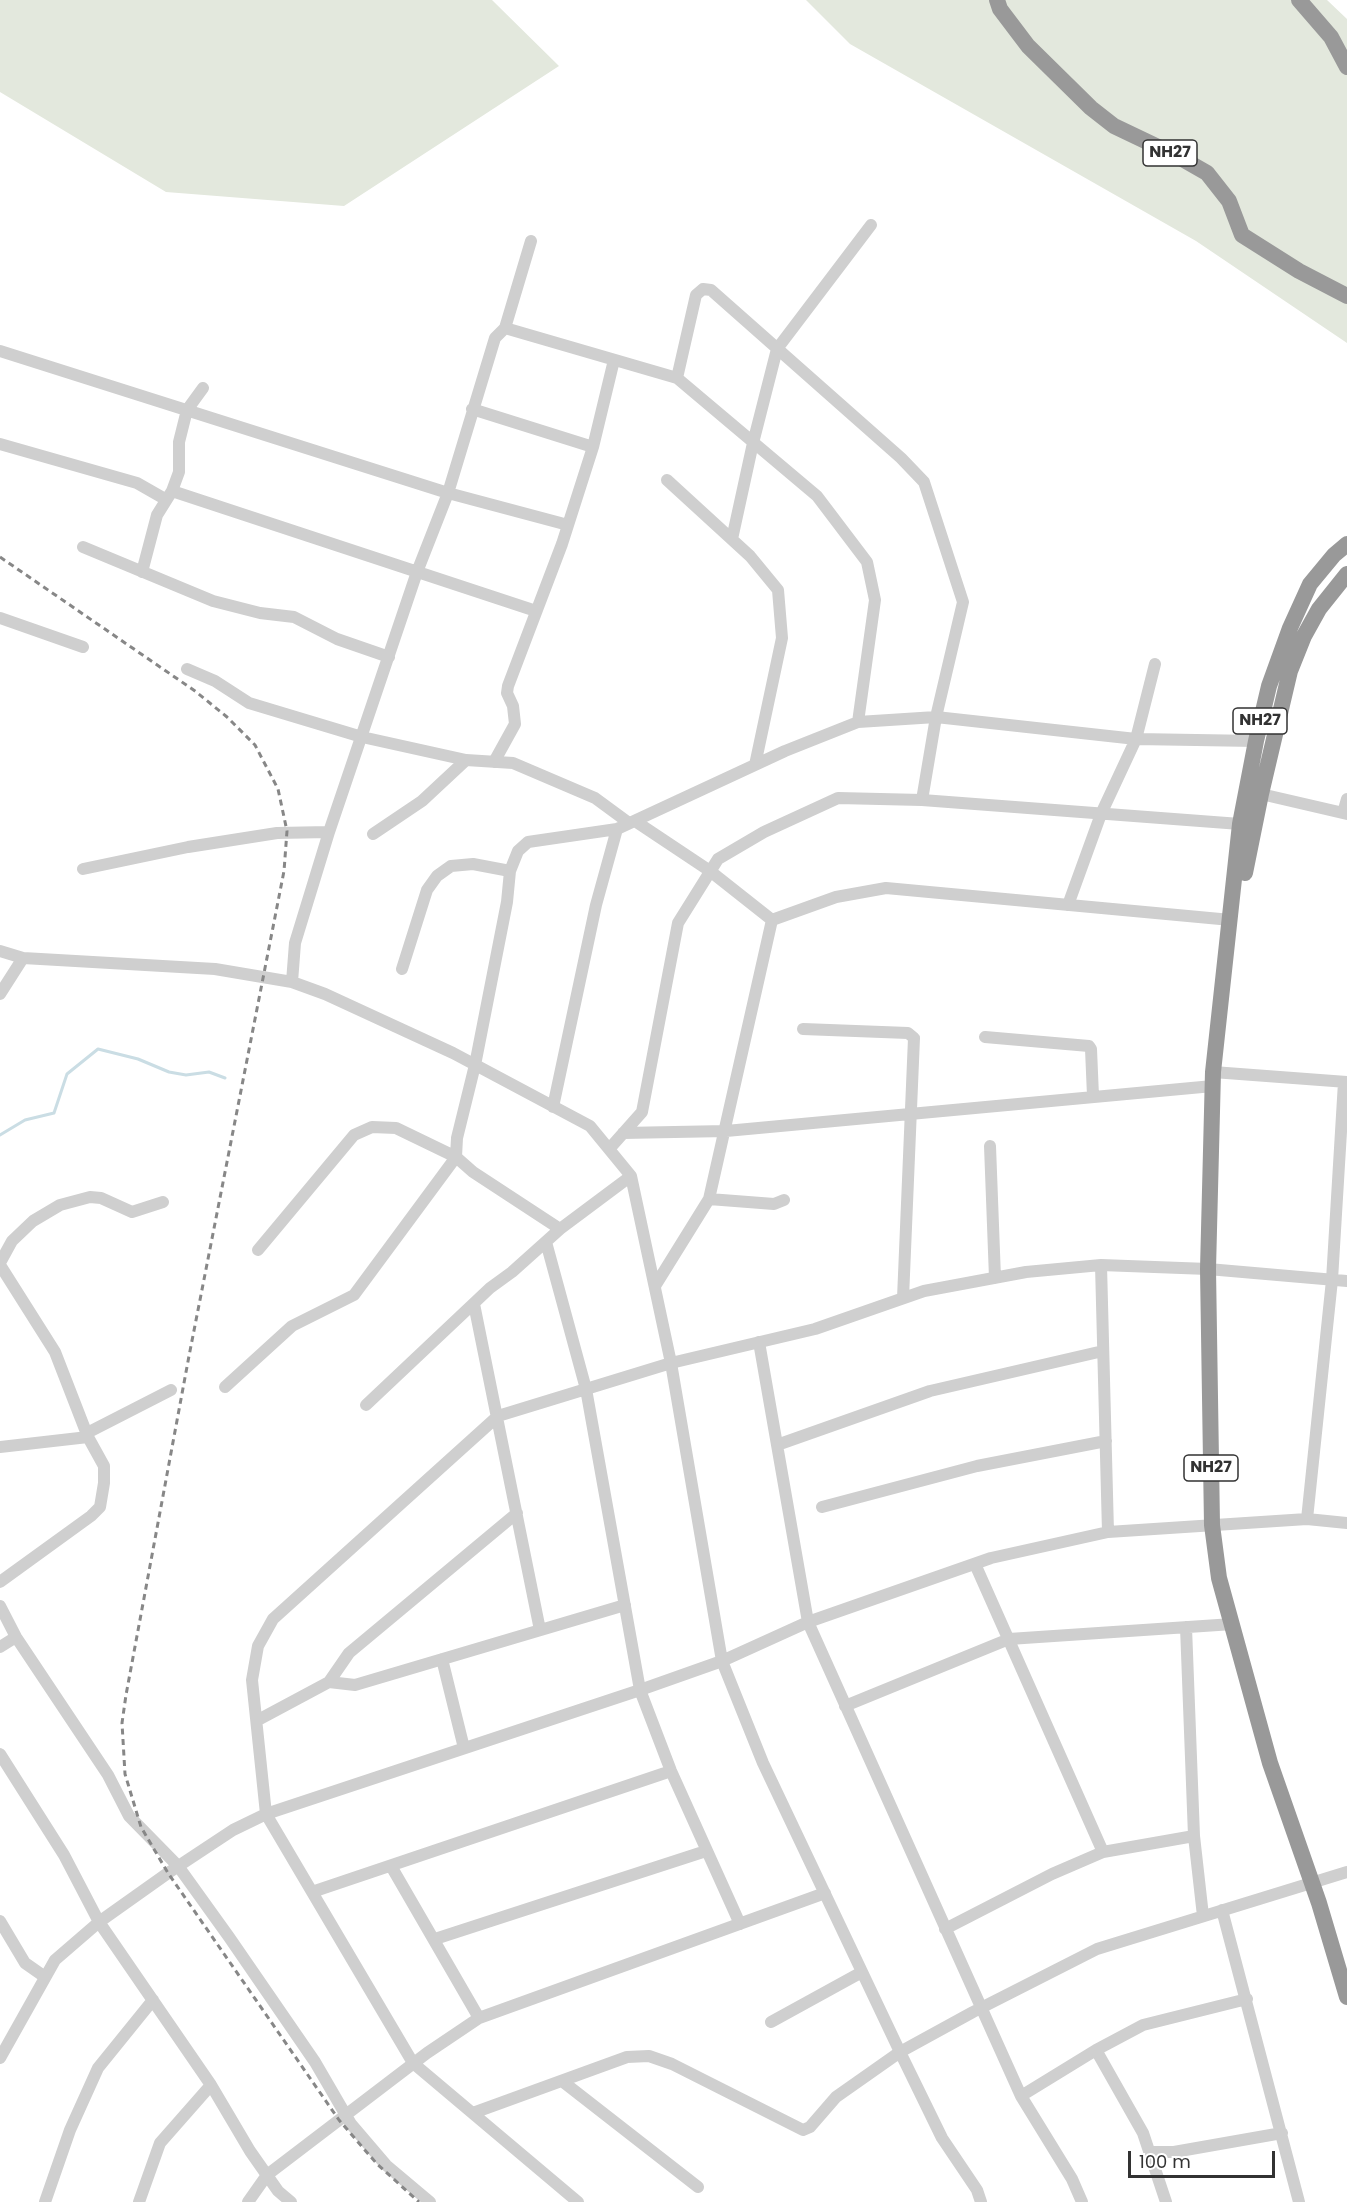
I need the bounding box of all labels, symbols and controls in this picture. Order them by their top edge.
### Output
road number: NH27 [1143,140,1197,166]
road number: NH27 [1233,708,1287,734]
road number: NH27 [1184,1455,1238,1481]
scale bar [1131,2139,1278,2177]
text: 100 m [1139,2149,1191,2174]

